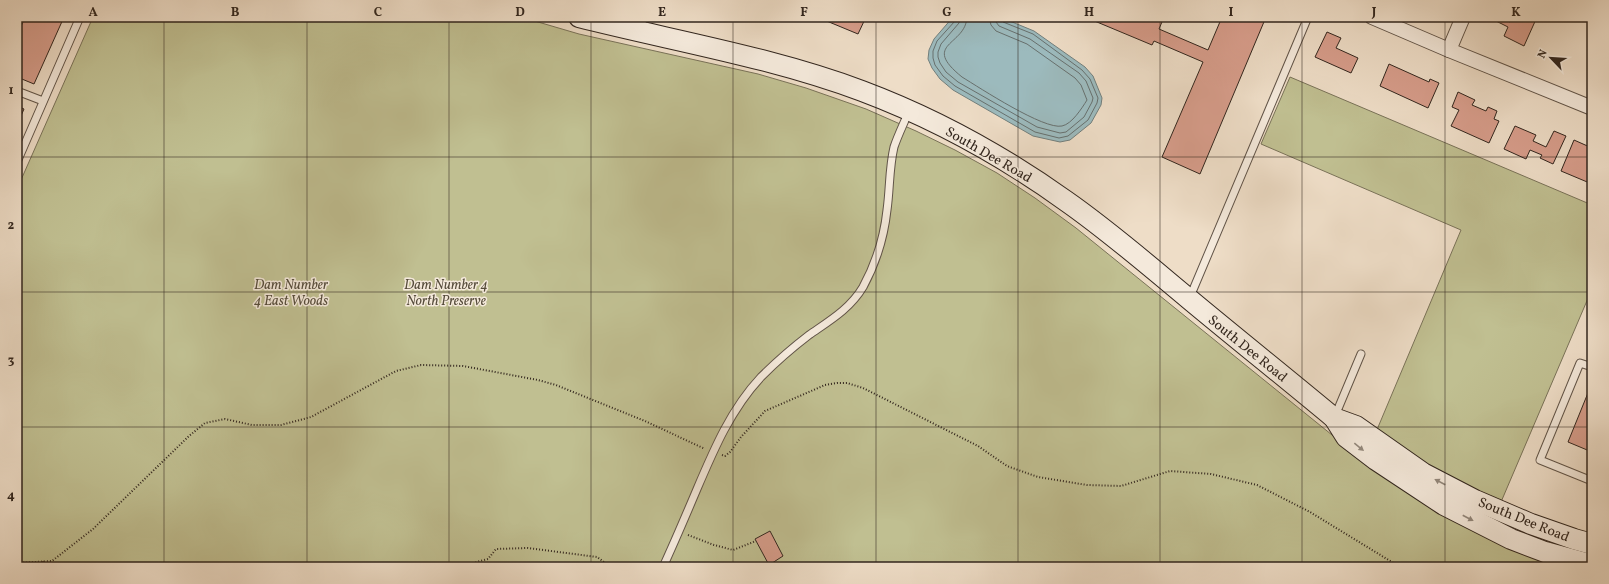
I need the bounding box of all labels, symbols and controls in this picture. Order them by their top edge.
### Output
text: A [88,4,98,22]
text: B [231,4,240,22]
text: C [374,4,382,22]
text: D [515,4,525,22]
text: E [658,4,666,22]
text: F [800,4,808,22]
text: G [942,4,952,22]
text: H [1084,4,1094,22]
text: I [1229,4,1234,22]
text: J [1371,4,1377,22]
text: K [1511,4,1521,22]
north arrow [1531,38,1571,78]
text: N [1535,48,1552,61]
text: 1 [8,82,14,100]
street label: South Dee Road [941,123,1035,188]
text: 2 [8,217,15,235]
park label: Dam Number 4 East Woods [254,276,329,311]
park label: Dam Number 4 North Preserve [404,276,488,311]
street label: South Dee Road [1203,311,1291,387]
text: 3 [8,352,15,370]
one-way arrow [1354,443,1365,452]
one-way arrow [1434,478,1445,485]
text: 4 [7,487,15,505]
street label: South Dee Road [1475,493,1572,547]
one-way arrow [1462,515,1474,521]

